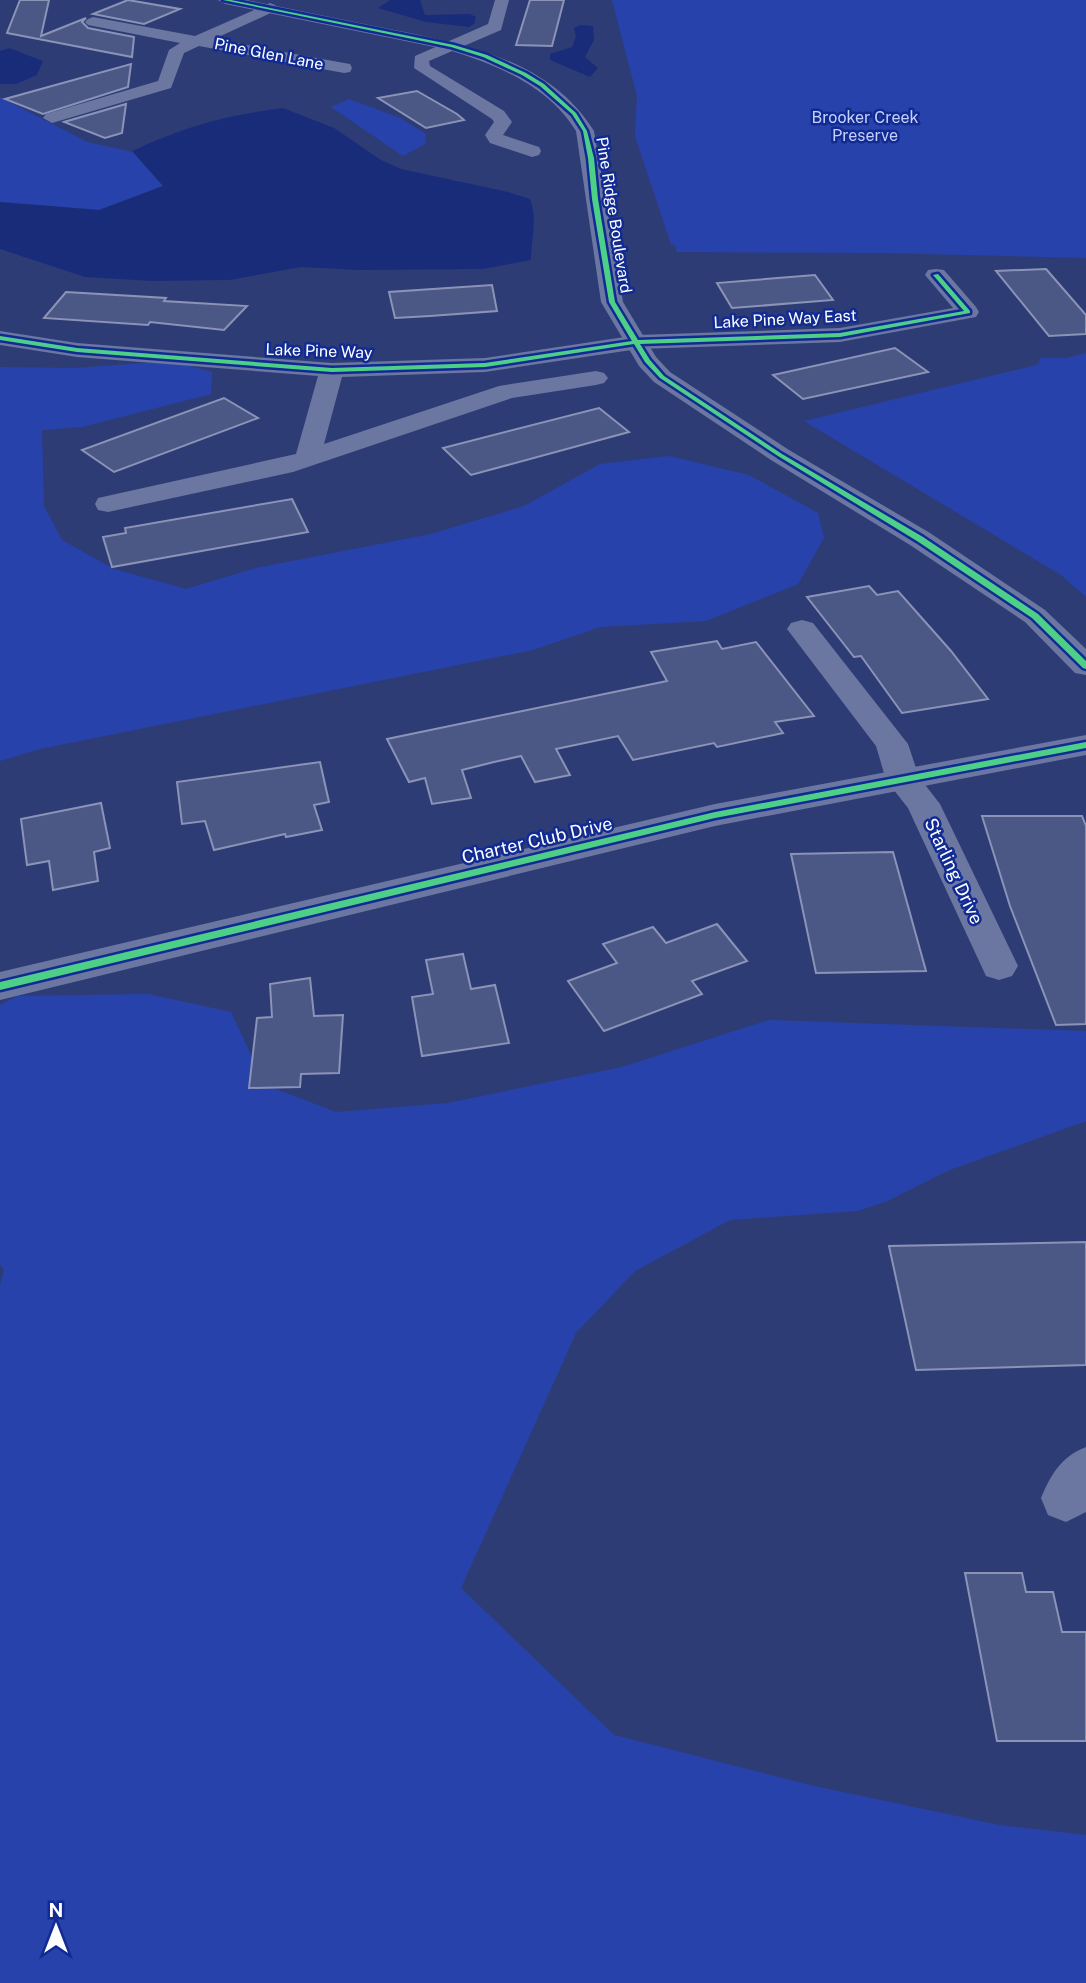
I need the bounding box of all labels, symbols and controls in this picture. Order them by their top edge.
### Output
street label: Pine Glen Lane [213,34,325,74]
park label: Brooker Creek Preserve [811,108,919,145]
street label: Pine Ridge Boulevard [592,135,636,295]
street label: Lake Pine Way East [713,306,857,332]
street label: Lake Pine Way [265,340,373,362]
street label: Charter Club Drive [460,812,614,868]
street label: Starling Drive [920,815,988,927]
north arrow [21,1892,91,1962]
text: N [49,1899,63,1921]

